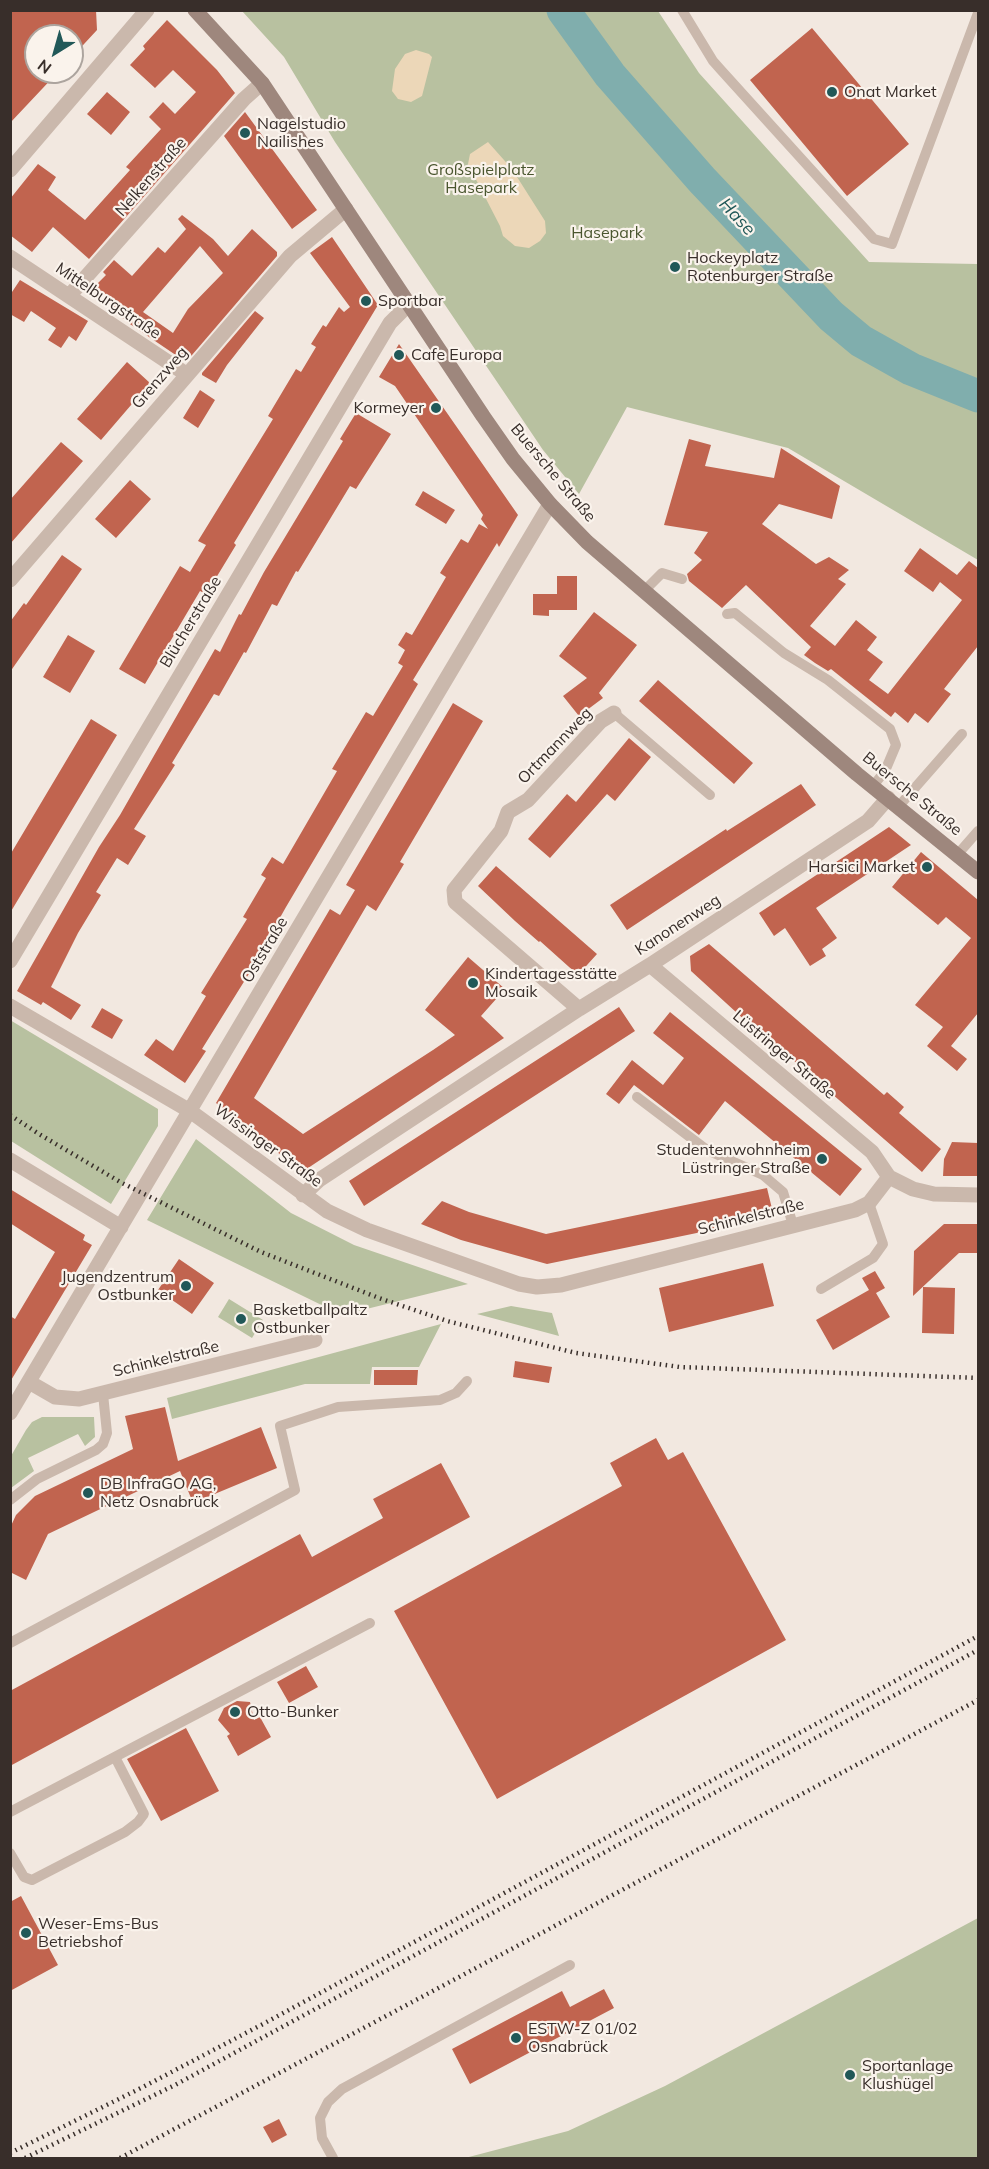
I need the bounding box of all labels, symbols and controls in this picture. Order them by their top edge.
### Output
north arrow [24,24,84,84]
text: N [34,55,55,78]
place label: Onat Market [844,82,937,102]
marker: Onat Market [825,85,839,99]
place label: Nagelstudio Nailishes [257,114,346,152]
marker: Nagelstudio Nailishes [238,126,252,140]
street label: Nelkenstraße [112,134,190,220]
park label: Großspielplatz Hasepark [427,160,535,198]
water label: Hase [714,194,760,240]
park label: Hasepark [571,223,643,243]
place label: Hockeyplatz Rotenburger Straße [687,248,833,286]
street label: Mittelburgstraße [52,259,164,343]
marker: Hockeyplatz Rotenburger Straße [668,260,682,274]
place label: Sportbar [378,291,444,311]
marker: Sportbar [359,294,373,308]
street label: Grenzweg [128,343,192,413]
place label: Cafe Europa [411,345,502,365]
marker: Cafe Europa [392,348,406,362]
place label: Kormeyer [354,398,424,418]
marker: Kormeyer [429,401,443,415]
street label: Buersche Straße [506,420,600,526]
street label: Blücherstraße [156,573,226,671]
street label: Ortmannweg [514,704,596,788]
street label: Buersche Straße [858,748,966,840]
place label: Harsici Market [808,857,915,877]
marker: Harsici Market [920,860,934,874]
street label: Kanonenweg [632,890,724,960]
street label: Oststraße [238,914,292,986]
place label: Kindertagesstätte Mosaik [485,964,617,1002]
marker: Kindertagesstätte Mosaik [466,976,480,990]
street label: Lüstringer Straße [729,1006,839,1104]
street label: Wissinger Straße [210,1100,326,1192]
place label: Studentenwohnheim Lüstringer Straße [656,1140,810,1178]
marker: Studentenwohnheim Lüstringer Straße [815,1152,829,1166]
street label: Schinkelstraße [696,1195,806,1239]
place label: Jugendzentrum Ostbunker [61,1267,174,1305]
marker: Jugendzentrum Ostbunker [179,1279,193,1293]
place label: Basketballpaltz Ostbunker [253,1300,367,1338]
marker: Basketballpaltz Ostbunker [234,1312,248,1326]
street label: Schinkelstraße [111,1337,221,1381]
place label: DB InfraGO AG, Netz Osnabrück [100,1474,219,1512]
marker: DB InfraGO AG, Netz Osnabrück [81,1486,95,1500]
place label: Otto-Bunker [247,1702,339,1722]
marker: Otto-Bunker [228,1705,242,1719]
place label: Weser-Ems-Bus Betriebshof [38,1914,159,1952]
marker: Weser-Ems-Bus Betriebshof [19,1926,33,1940]
place label: ESTW-Z 01/02 Osnabrück [528,2019,637,2057]
marker: ESTW-Z 01/02 Osnabrück [509,2031,523,2045]
place label: Sportanlage Klushügel [862,2056,953,2094]
marker: Sportanlage Klushügel [843,2068,857,2082]

